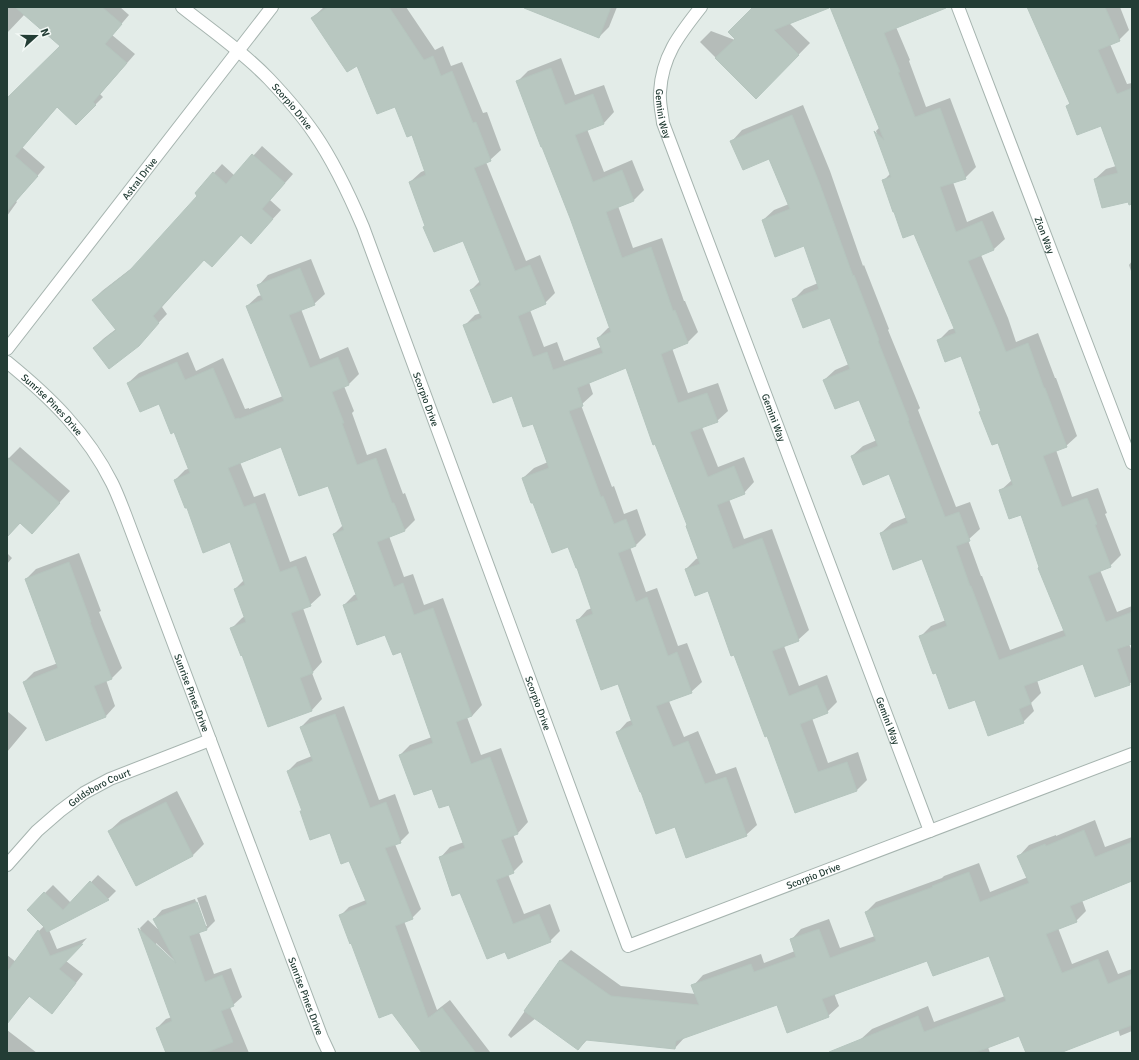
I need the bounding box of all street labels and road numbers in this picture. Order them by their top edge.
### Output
street label: Scorpio Drive [269,81,315,132]
street label: Gemini Way [653,88,673,141]
street label: Astral Drive [120,155,160,202]
street label: Zion Way [1031,215,1057,256]
street label: Scorpio Drive [410,371,441,428]
street label: Sunrise Pines Drive [18,372,85,438]
street label: Gemini Way [759,392,788,444]
street label: Sunrise Pines Drive [171,652,211,734]
street label: Scorpio Drive [522,675,553,732]
street label: Gemini Way [873,695,902,747]
street label: Goldsboro Court [66,766,133,810]
street label: Scorpio Drive [785,861,842,892]
street label: Sunrise Pines Drive [285,956,325,1037]

